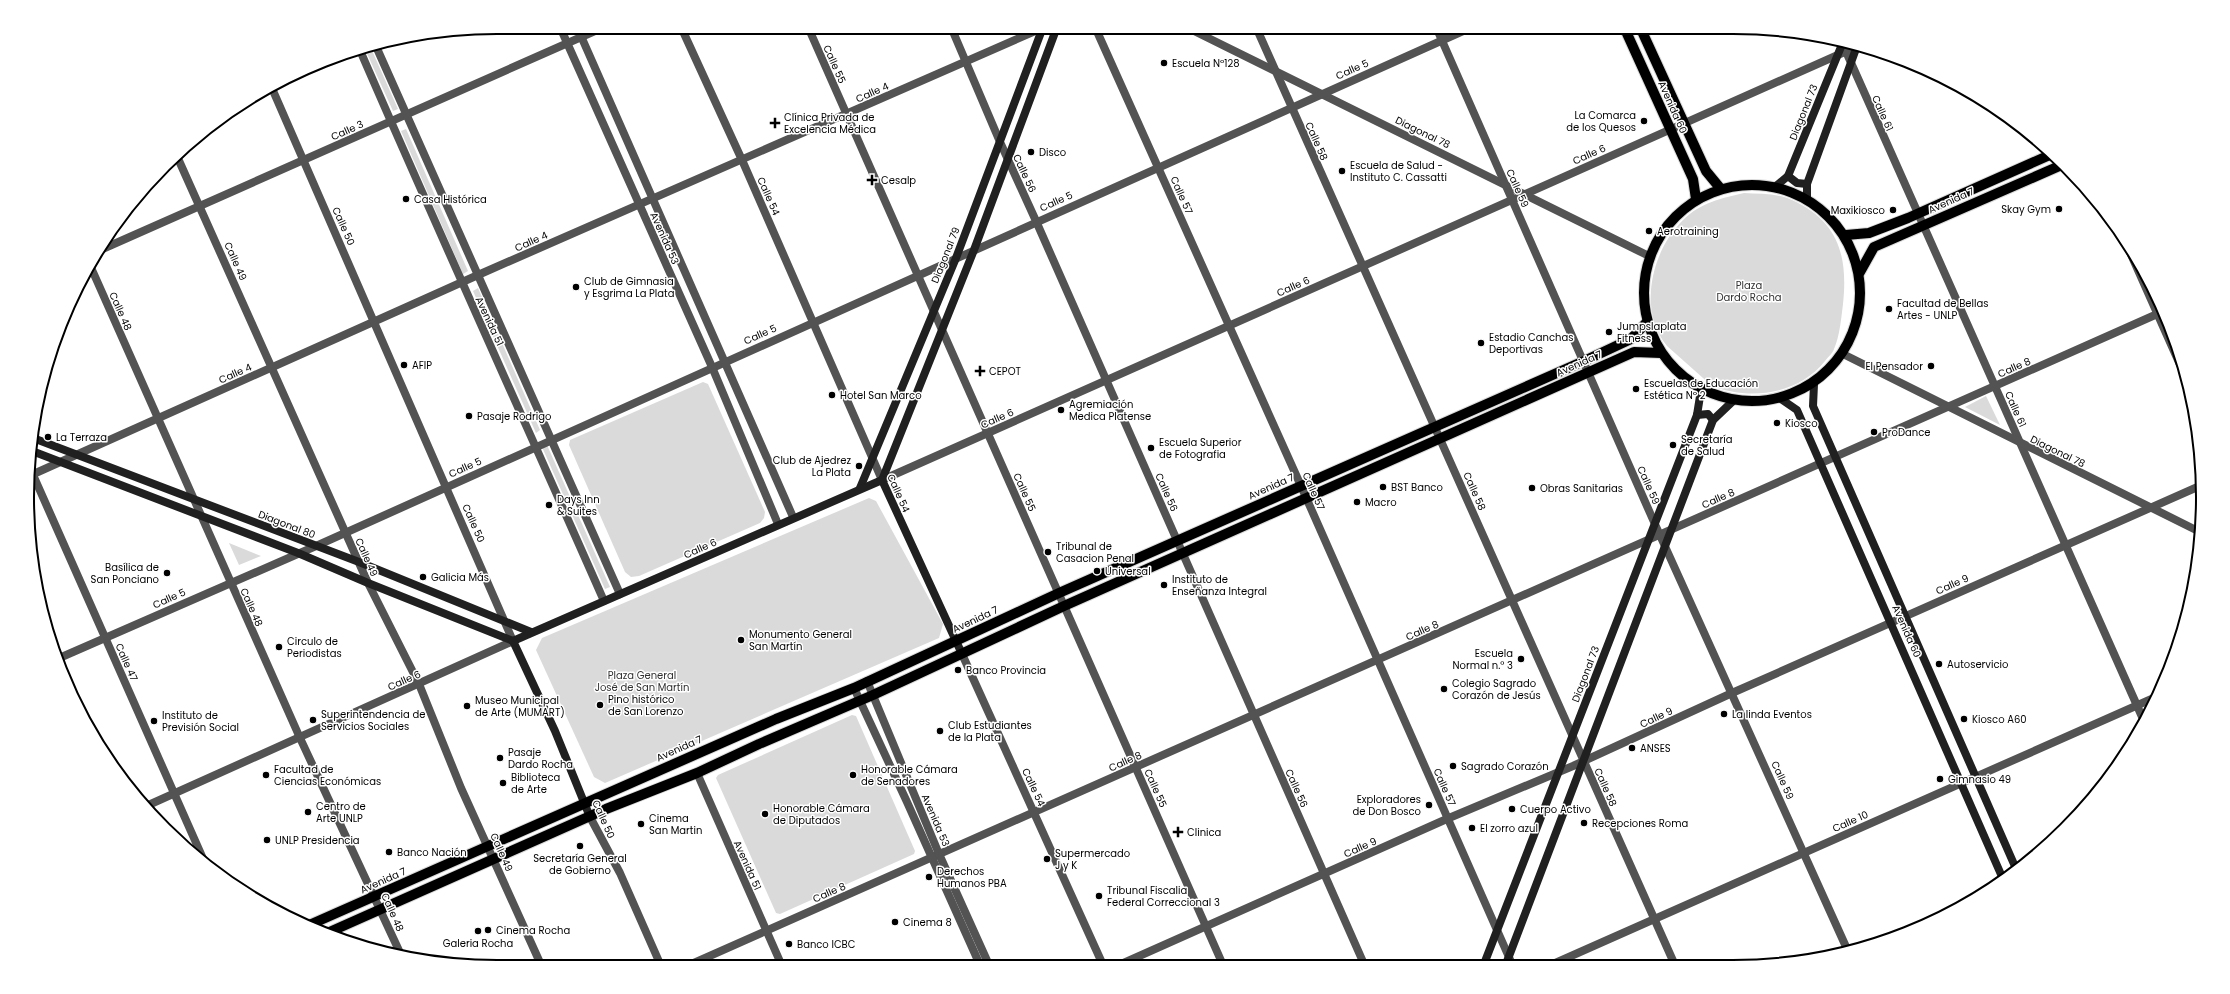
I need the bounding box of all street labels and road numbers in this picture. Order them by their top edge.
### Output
street label: Calle 55 [819,42,850,86]
street label: Calle 5 [1333,56,1371,83]
street label: Avenida 60 [1654,78,1691,136]
street label: Calle 4 [853,79,891,106]
street label: Diagonal 73 [1785,82,1822,142]
street label: Calle 61 [1868,93,1897,134]
street label: Diagonal 78 [1393,113,1453,152]
street label: Calle 3 [329,117,366,144]
street label: Calle 58 [1301,119,1332,163]
street label: Calle 6 [1570,141,1608,168]
street label: Calle 56 [1009,152,1040,195]
street label: Calle 59 [1502,166,1533,210]
street label: Calle 54 [753,174,784,218]
street label: Calle 57 [1167,174,1197,217]
street label: Avenida 7 [1926,183,1977,217]
street label: Calle 5 [1037,188,1075,215]
street label: Calle 50 [328,204,359,248]
street label: Avenida 53 [646,210,683,267]
street label: Diagonal 79 [927,225,964,286]
street label: Calle 4 [512,228,550,255]
street label: Calle 49 [220,239,251,283]
street label: Calle 6 [1274,273,1312,300]
street label: Calle 48 [105,289,136,333]
street label: Avenida 51 [472,294,508,348]
street label: Calle 5 [741,321,779,348]
street label: Avenida 7 [1554,346,1605,380]
street label: Calle 8 [1995,354,2033,381]
street label: Calle 4 [216,360,254,387]
street label: Calle 61 [2001,389,2030,430]
street label: Calle 6 [978,405,1016,432]
street label: Diagonal 78 [2028,432,2088,471]
street label: Calle 5 [446,454,484,481]
street label: Calle 59 [1633,463,1664,507]
street label: Avenida 7 [1246,469,1297,503]
street label: Calle 58 [1459,469,1490,513]
street label: Calle 55 [1009,470,1040,514]
street label: Calle 56 [1151,470,1182,514]
street label: Calle 57 [1299,470,1329,513]
street label: Calle 54 [883,471,914,515]
street label: Calle 8 [1699,485,1737,512]
street label: Calle 50 [458,501,489,545]
street label: Diagonal 80 [256,507,318,542]
street label: Calle 49 [351,535,382,579]
street label: Calle 6 [681,535,719,562]
street label: Calle 9 [1933,571,1971,598]
street label: Calle 5 [150,585,188,612]
street label: Calle 48 [236,585,267,629]
street label: Avenida 7 [950,602,1001,637]
street label: Avenida 60 [1888,602,1925,660]
street label: Calle 8 [1403,617,1441,644]
street label: Calle 47 [112,641,142,684]
street label: Diagonal 73 [1568,644,1603,704]
street label: Calle 6 [385,667,423,694]
street label: Calle 9 [1637,703,1675,732]
street label: Avenida 7 [654,731,705,765]
street label: Calle 8 [1106,748,1144,775]
street label: Calle 59 [1767,758,1798,802]
street label: Calle 58 [1590,765,1621,809]
street label: Calle 54 [1018,766,1049,809]
street label: Calle 55 [1140,766,1171,810]
street label: Calle 56 [1281,766,1312,810]
street label: Calle 57 [1430,766,1460,809]
street label: Avenida 53 [918,792,953,849]
street label: Calle 50 [588,797,619,841]
street label: Calle 10 [1830,807,1870,836]
street label: Calle 49 [486,830,517,874]
street label: Calle 9 [1341,834,1379,861]
street label: Avenida 51 [730,838,765,893]
street label: Avenida 7 [358,863,409,897]
street label: Calle 8 [810,879,848,906]
street label: Calle 48 [377,890,408,934]

